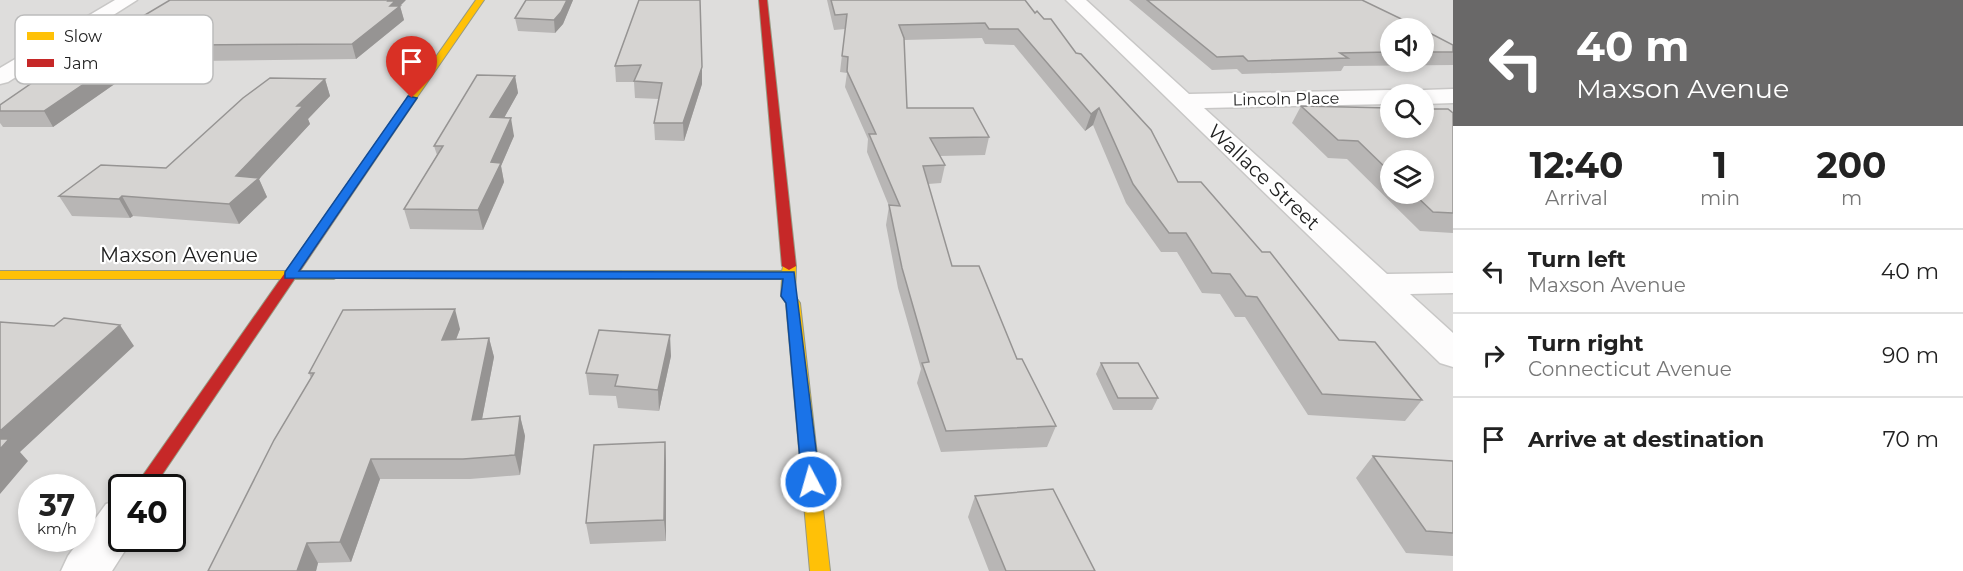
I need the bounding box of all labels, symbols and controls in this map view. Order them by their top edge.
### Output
legend [15,15,213,84]
map controls [1380,18,1434,204]
button: sound [1380,18,1434,72]
text: 40 m [1576,20,1689,72]
icon: left [1477,24,1555,102]
text: Slow [64,27,102,46]
pin [386,36,437,98]
icon: arrive [395,45,428,78]
text: Jam [63,54,98,73]
text: Maxson Avenue [1576,72,1789,105]
button: search [1380,84,1434,138]
street label: Lincoln Place [1233,89,1339,109]
street label: Wallace Street [1203,119,1325,235]
text: 12:40 [1529,143,1623,187]
text: 1 [1713,143,1727,187]
text: 200 [1816,143,1887,187]
button: layers [1380,150,1434,204]
text: Arrival [1545,186,1608,210]
text: min [1700,186,1740,210]
text: m [1841,186,1862,210]
street label: Maxson Avenue [100,243,258,267]
text: Turn left [1528,246,1626,273]
icon: left [1477,255,1510,288]
text: 40 m [1881,258,1939,285]
text: Maxson Avenue [1528,273,1686,297]
text: Turn right [1528,330,1643,357]
icon: right [1477,339,1510,372]
text: 90 m [1882,342,1939,369]
text: Connecticut Avenue [1528,357,1732,381]
icon: arrive [1477,423,1510,456]
text: Arrive at destination [1528,426,1764,453]
text: 70 m [1883,426,1939,453]
position arrow [779,450,843,514]
speed limit sign: 40 [108,474,186,552]
text: 37 [39,487,75,524]
text: km/h [37,519,77,538]

